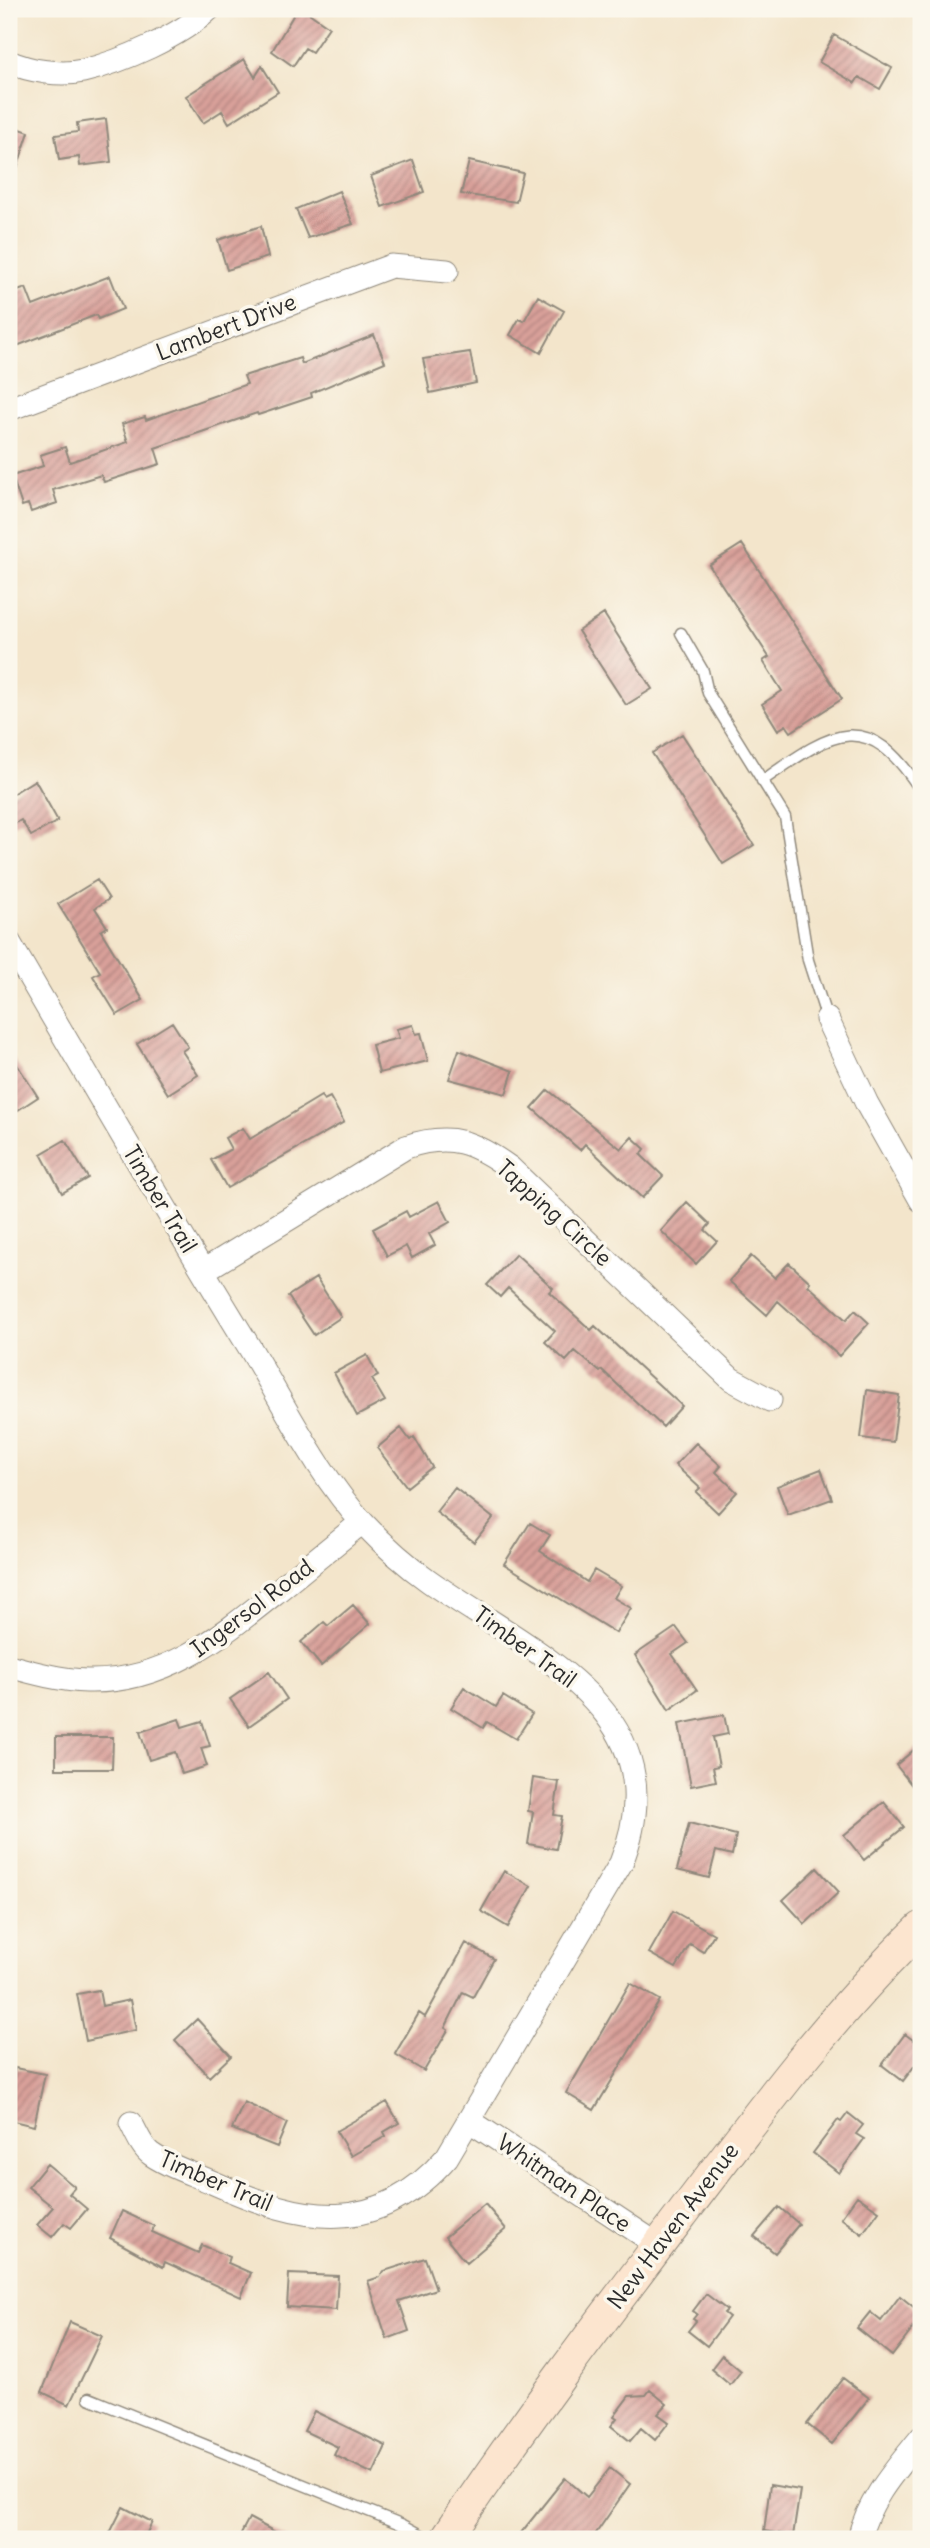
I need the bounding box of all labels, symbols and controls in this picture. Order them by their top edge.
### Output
street label: Lambert Drive [152,287,300,367]
street label: Timber Trail [117,1140,204,1258]
street label: Tapping Circle [491,1153,618,1272]
street label: Ingersol Road [185,1552,319,1663]
street label: Timber Trail [468,1599,582,1694]
street label: Whitman Place [492,2127,637,2238]
street label: New Haven Avenue [601,2137,745,2315]
street label: Timber Trail [155,2144,277,2217]

